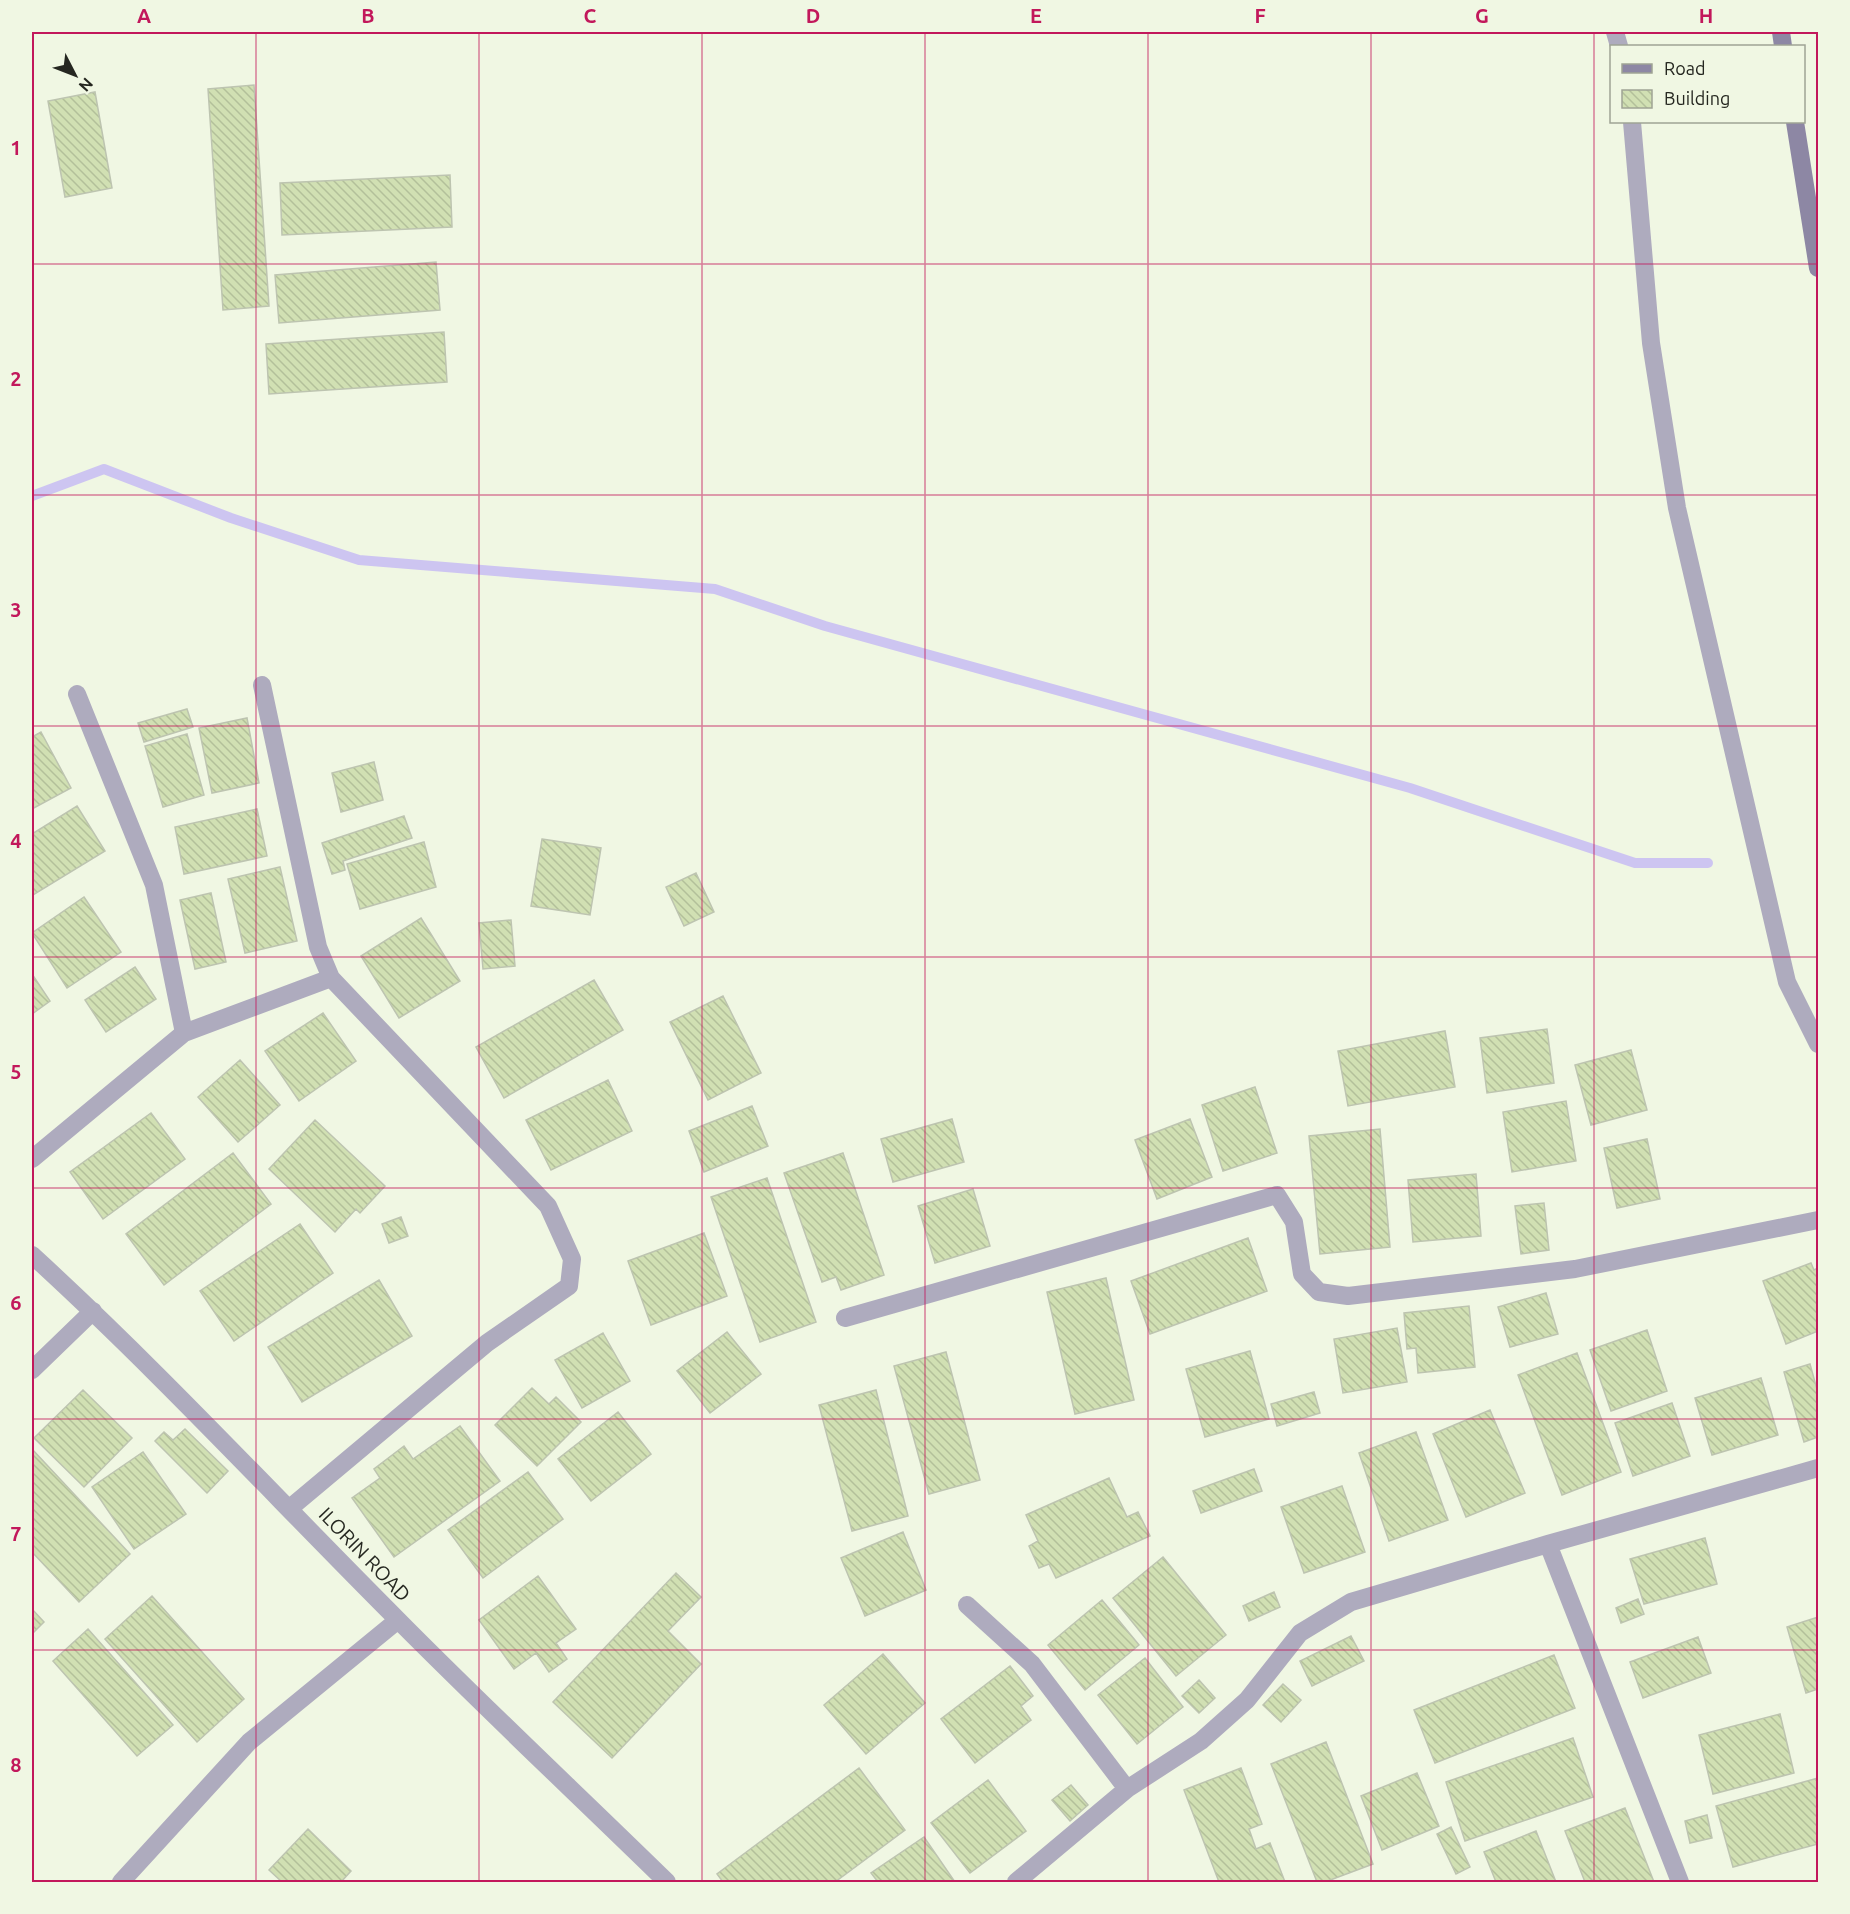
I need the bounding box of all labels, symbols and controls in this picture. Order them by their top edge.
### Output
text: A [137,4,151,27]
text: B [361,4,375,27]
text: C [584,4,597,27]
text: D [806,4,820,27]
text: E [1030,4,1042,27]
text: F [1254,4,1266,27]
text: G [1475,4,1489,27]
text: H [1699,4,1713,27]
north arrow [45,45,105,105]
legend [1610,45,1805,123]
text: Road [1664,58,1706,78]
text: N [75,75,97,95]
text: Building [1664,88,1730,108]
text: 1 [10,136,22,159]
text: 2 [10,367,22,390]
text: 3 [10,598,22,621]
text: 4 [10,829,22,852]
text: 5 [10,1060,22,1083]
text: 6 [10,1291,22,1314]
street label: ILORIN ROAD [315,1502,415,1606]
text: 7 [10,1522,22,1545]
text: 8 [10,1753,22,1776]

